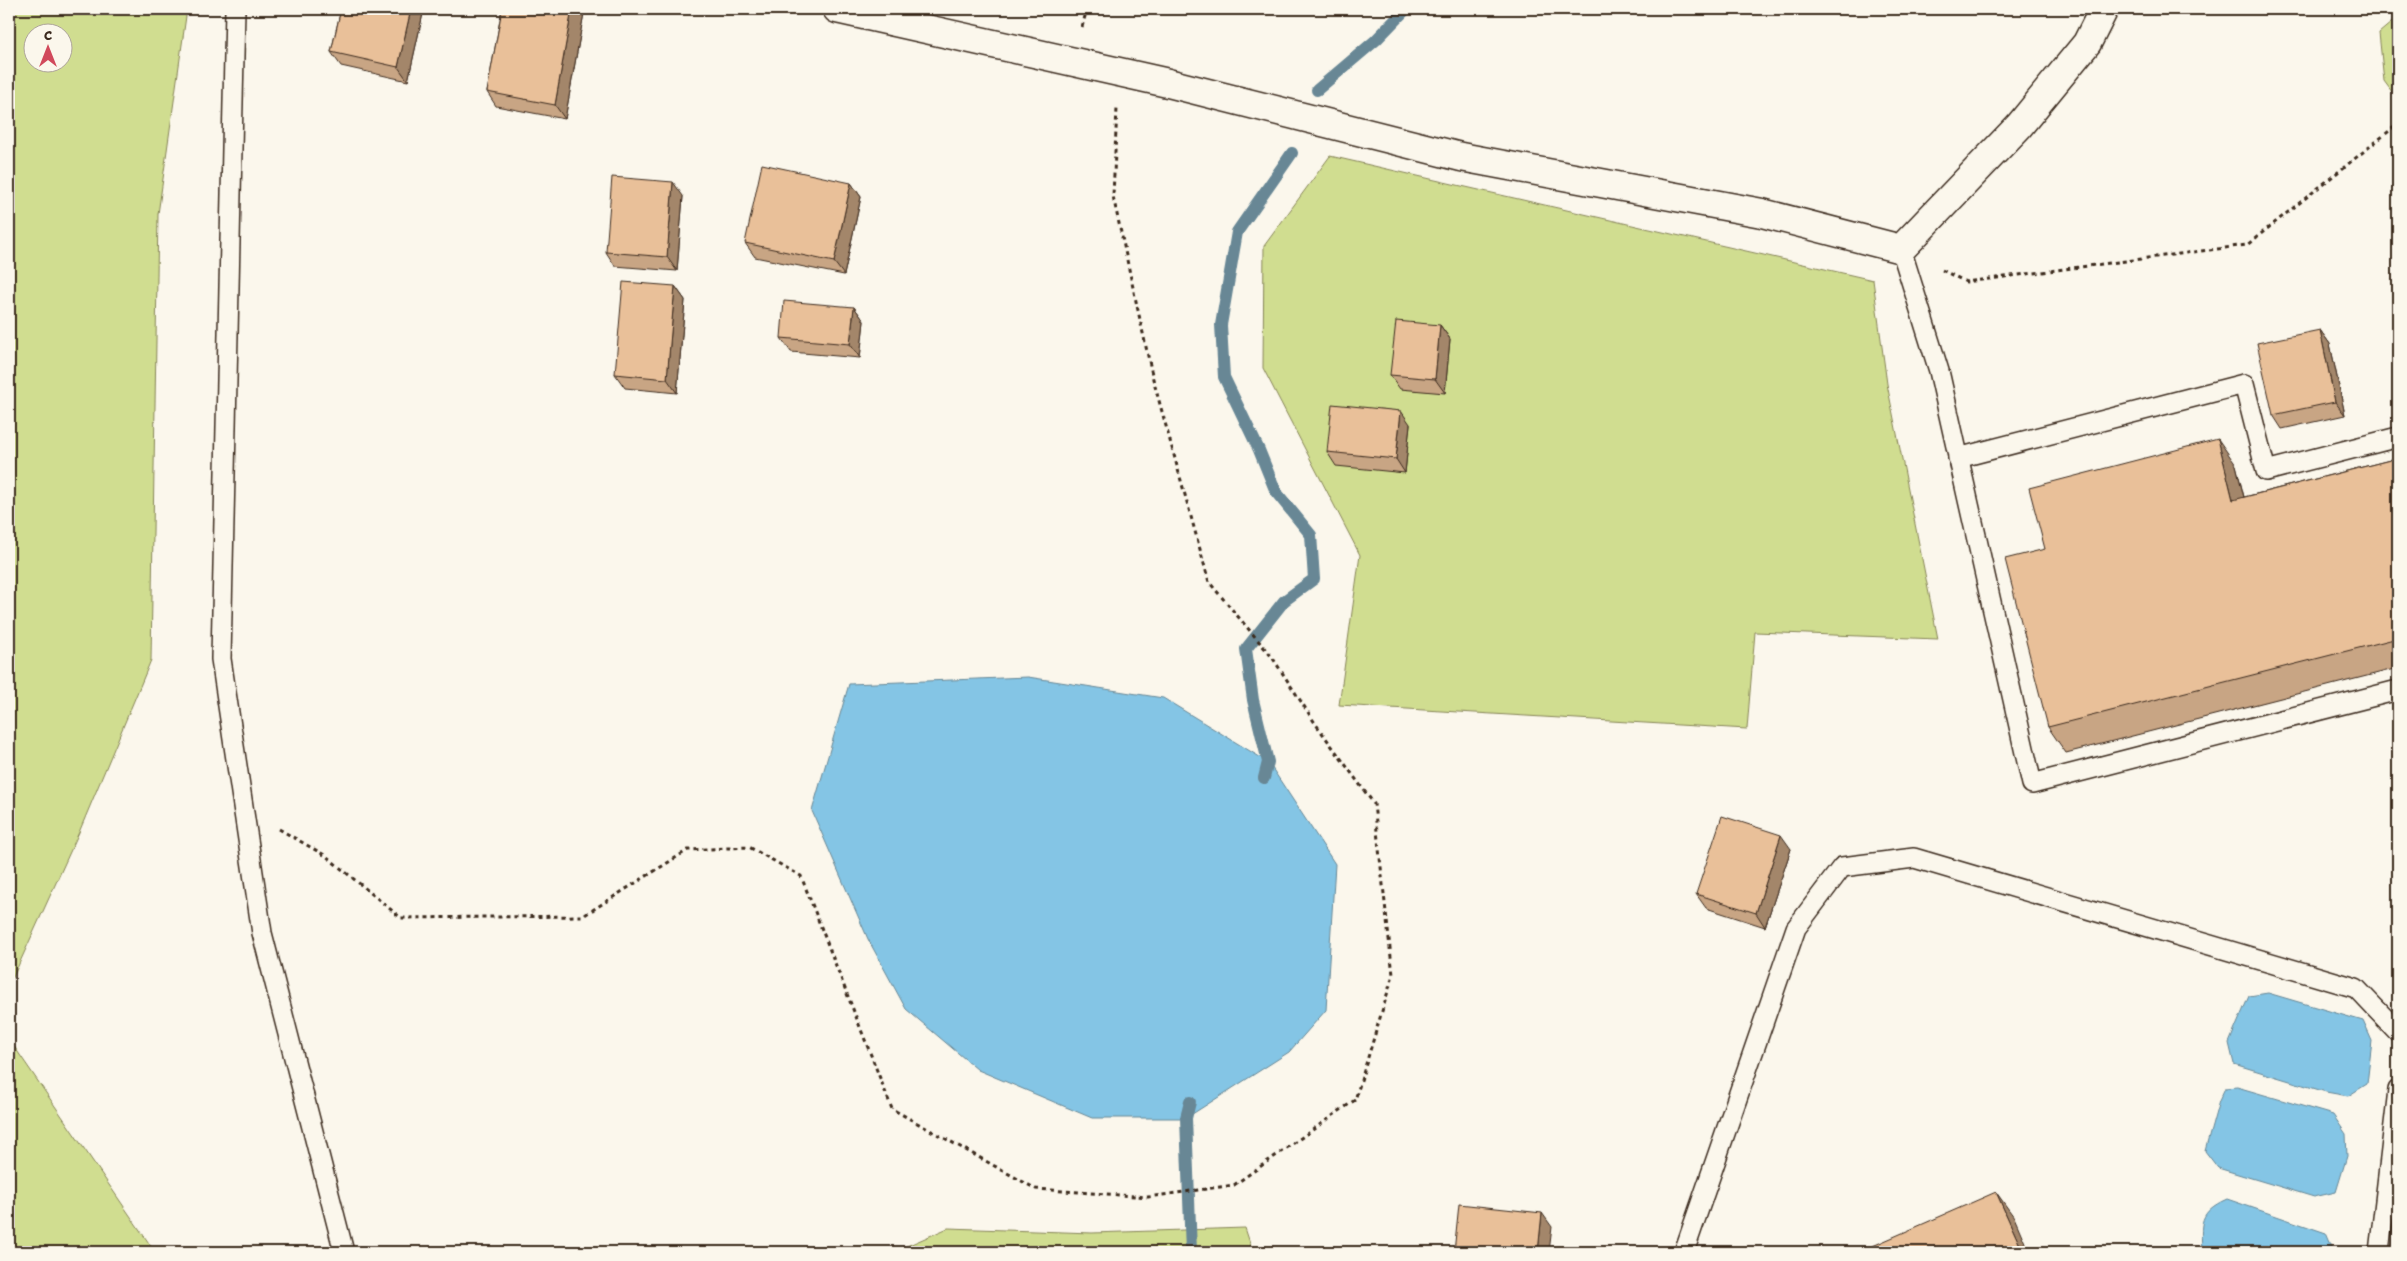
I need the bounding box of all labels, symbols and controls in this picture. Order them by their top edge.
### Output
north arrow [22,22,72,72]
text: С [44,26,52,44]

